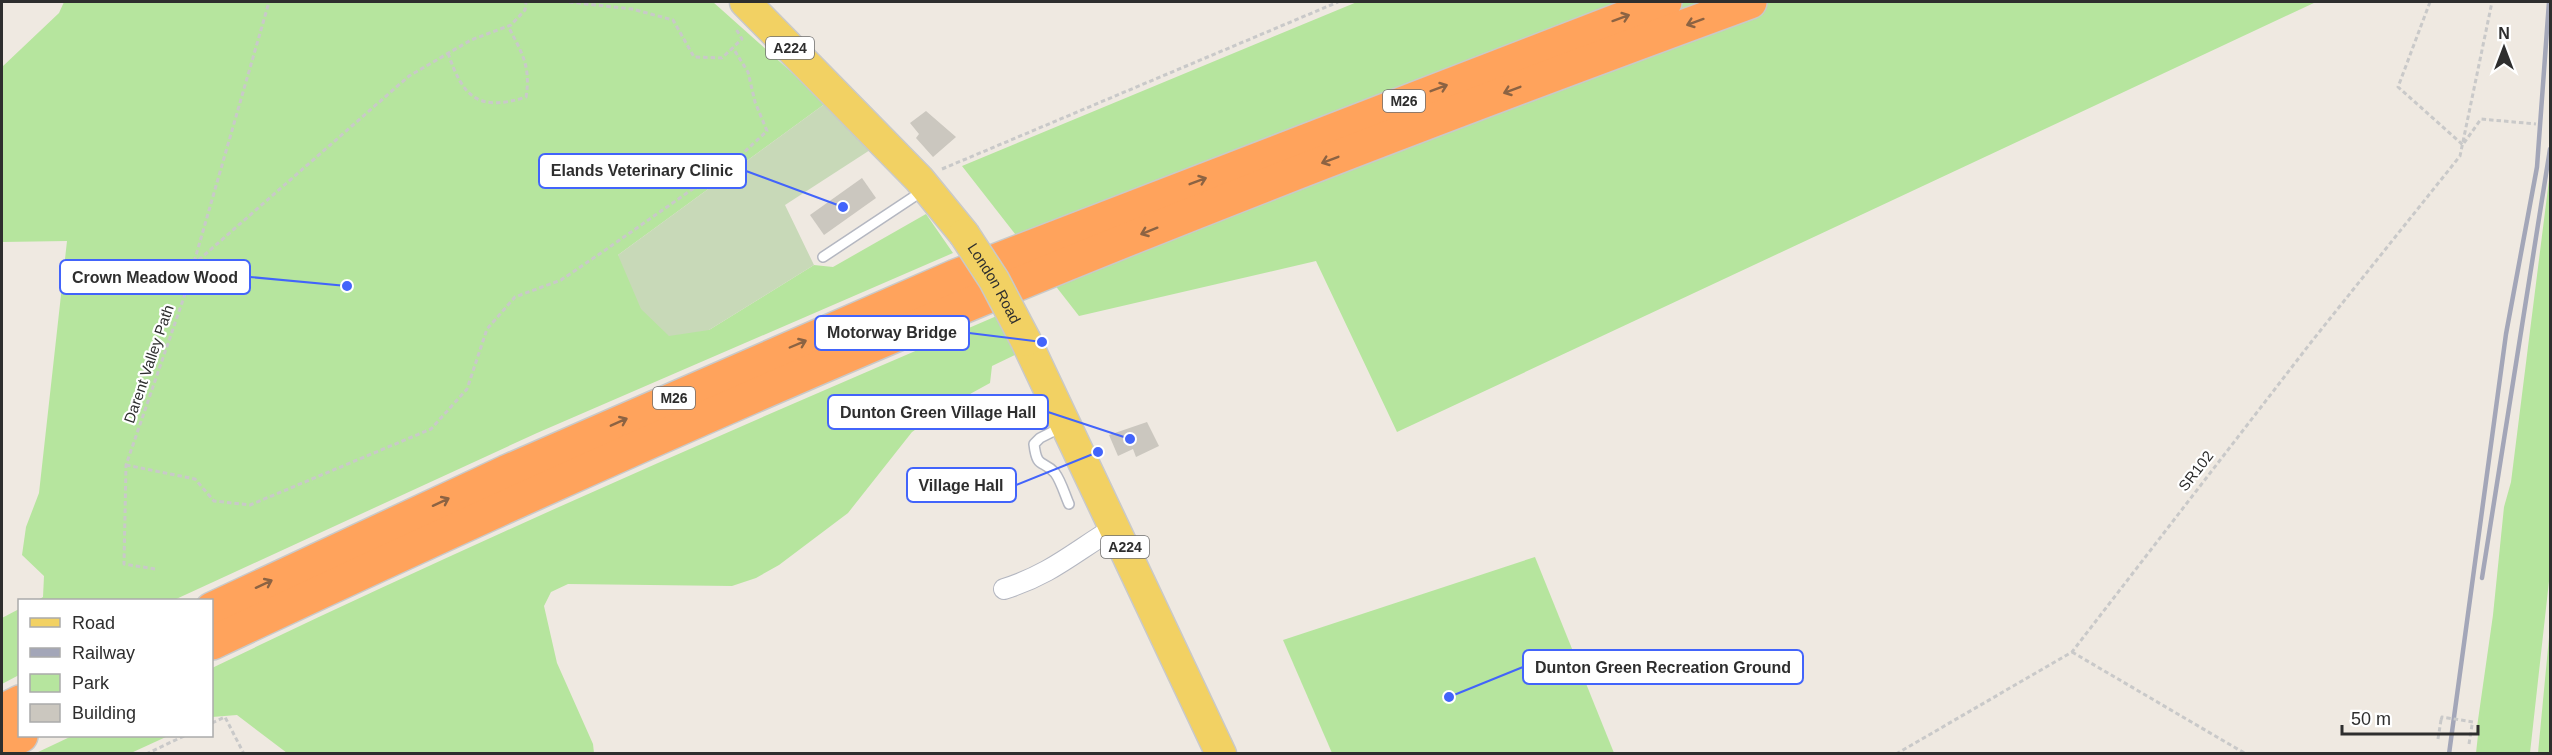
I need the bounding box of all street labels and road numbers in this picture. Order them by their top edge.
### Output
road number: A224 [766,37,814,59]
road number: M26 [1383,90,1425,112]
street label: London Road [964,240,1024,326]
street label: Darent Valley Path [120,302,177,425]
road number: M26 [653,387,695,409]
street label: SR102 [2175,447,2216,494]
road number: A224 [1101,536,1149,558]

